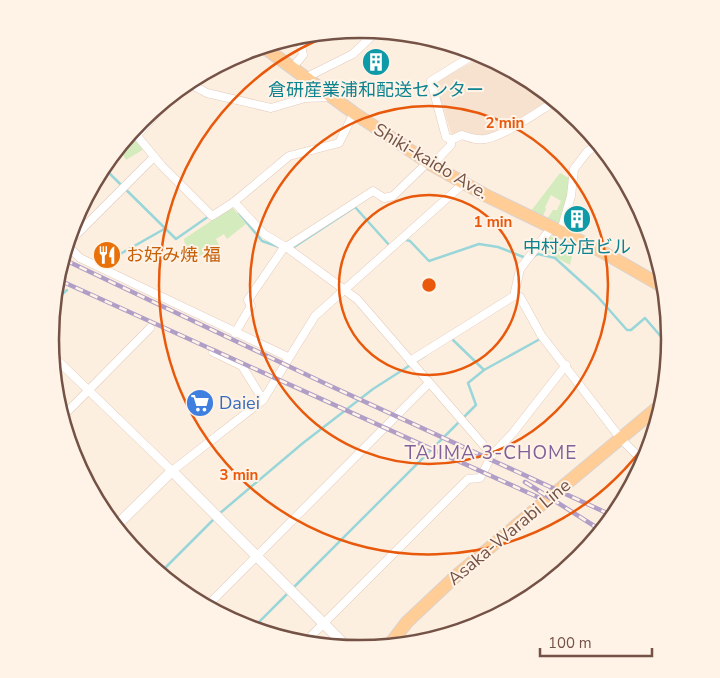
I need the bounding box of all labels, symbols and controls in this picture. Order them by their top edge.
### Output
building icon: 倉研産業浦和配送センター [361,47,391,77]
place label: 倉研産業浦和配送センター [268,78,484,102]
text: 2 min [486,113,524,133]
street label: Shiki-kaido Ave. [369,117,493,205]
building icon: 中村分店ビル [562,204,592,234]
text: 1 min [474,212,512,232]
place label: 中村分店ビル [523,235,631,259]
restaurant icon: お好み焼 福 [92,240,122,270]
place label: お好み焼 福 [126,243,221,267]
centre of rings [420,276,438,294]
supermarket icon: Daiei [185,388,215,418]
place label: Daiei [219,391,260,415]
district label: TAJIMA 3-CHOME [405,440,577,466]
text: 3 min [220,465,258,485]
street label: Asaka-Warabi Line [442,473,576,591]
scale bar [540,626,652,658]
text: 100 m [548,633,592,653]

